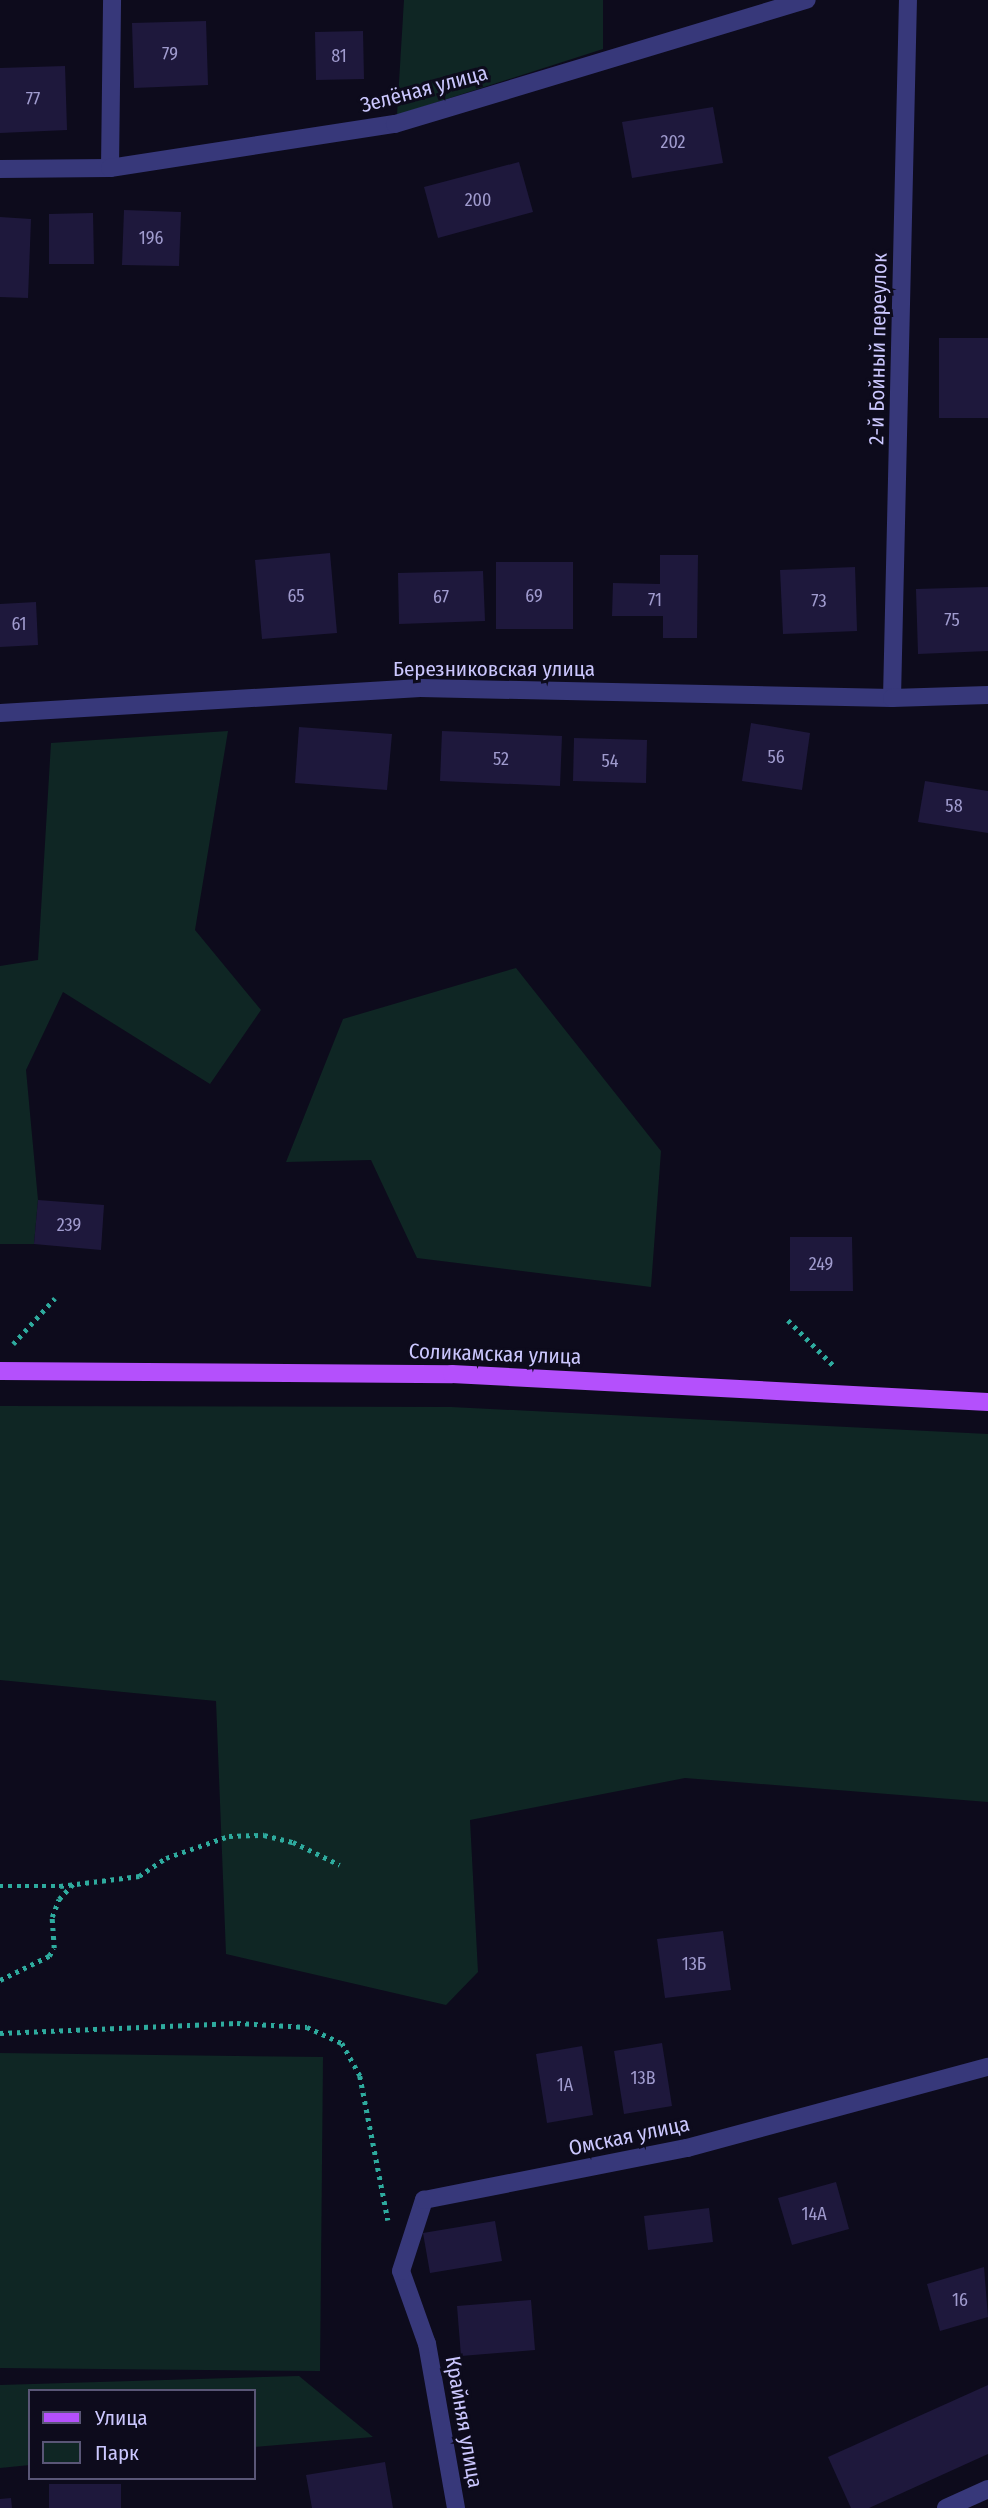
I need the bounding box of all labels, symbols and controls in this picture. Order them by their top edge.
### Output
house number: 79 [162,43,178,65]
house number: 81 [331,45,347,67]
street label: Зелёная улица [358,60,490,118]
house number: 77 [26,88,40,110]
house number: 202 [660,131,686,153]
house number: 200 [465,189,491,211]
house number: 196 [139,227,163,249]
street label: 2-й Бойный переулок [864,253,892,445]
house number: 65 [287,585,305,607]
house number: 69 [525,585,543,607]
house number: 67 [433,586,449,608]
house number: 71 [648,589,662,611]
house number: 73 [811,590,827,612]
house number: 75 [944,609,960,631]
house number: 61 [11,613,27,635]
street label: Березниковская улица [393,656,595,682]
house number: 56 [767,746,785,768]
house number: 52 [493,748,509,770]
house number: 54 [602,750,618,772]
house number: 58 [945,795,963,817]
house number: 239 [57,1214,81,1236]
house number: 249 [809,1253,833,1275]
street label: Соликамская улица [408,1338,582,1370]
house number: 13Б [682,1953,706,1975]
house number: 13В [631,2067,655,2089]
house number: 1А [557,2074,573,2096]
street label: Омская улица [566,2111,692,2161]
house number: 14А [801,2203,827,2225]
house number: 16 [952,2289,968,2311]
street label: Крайняя улица [440,2354,488,2490]
legend [28,2389,256,2480]
text: Улица [95,2405,148,2431]
text: Парк [95,2440,139,2466]

